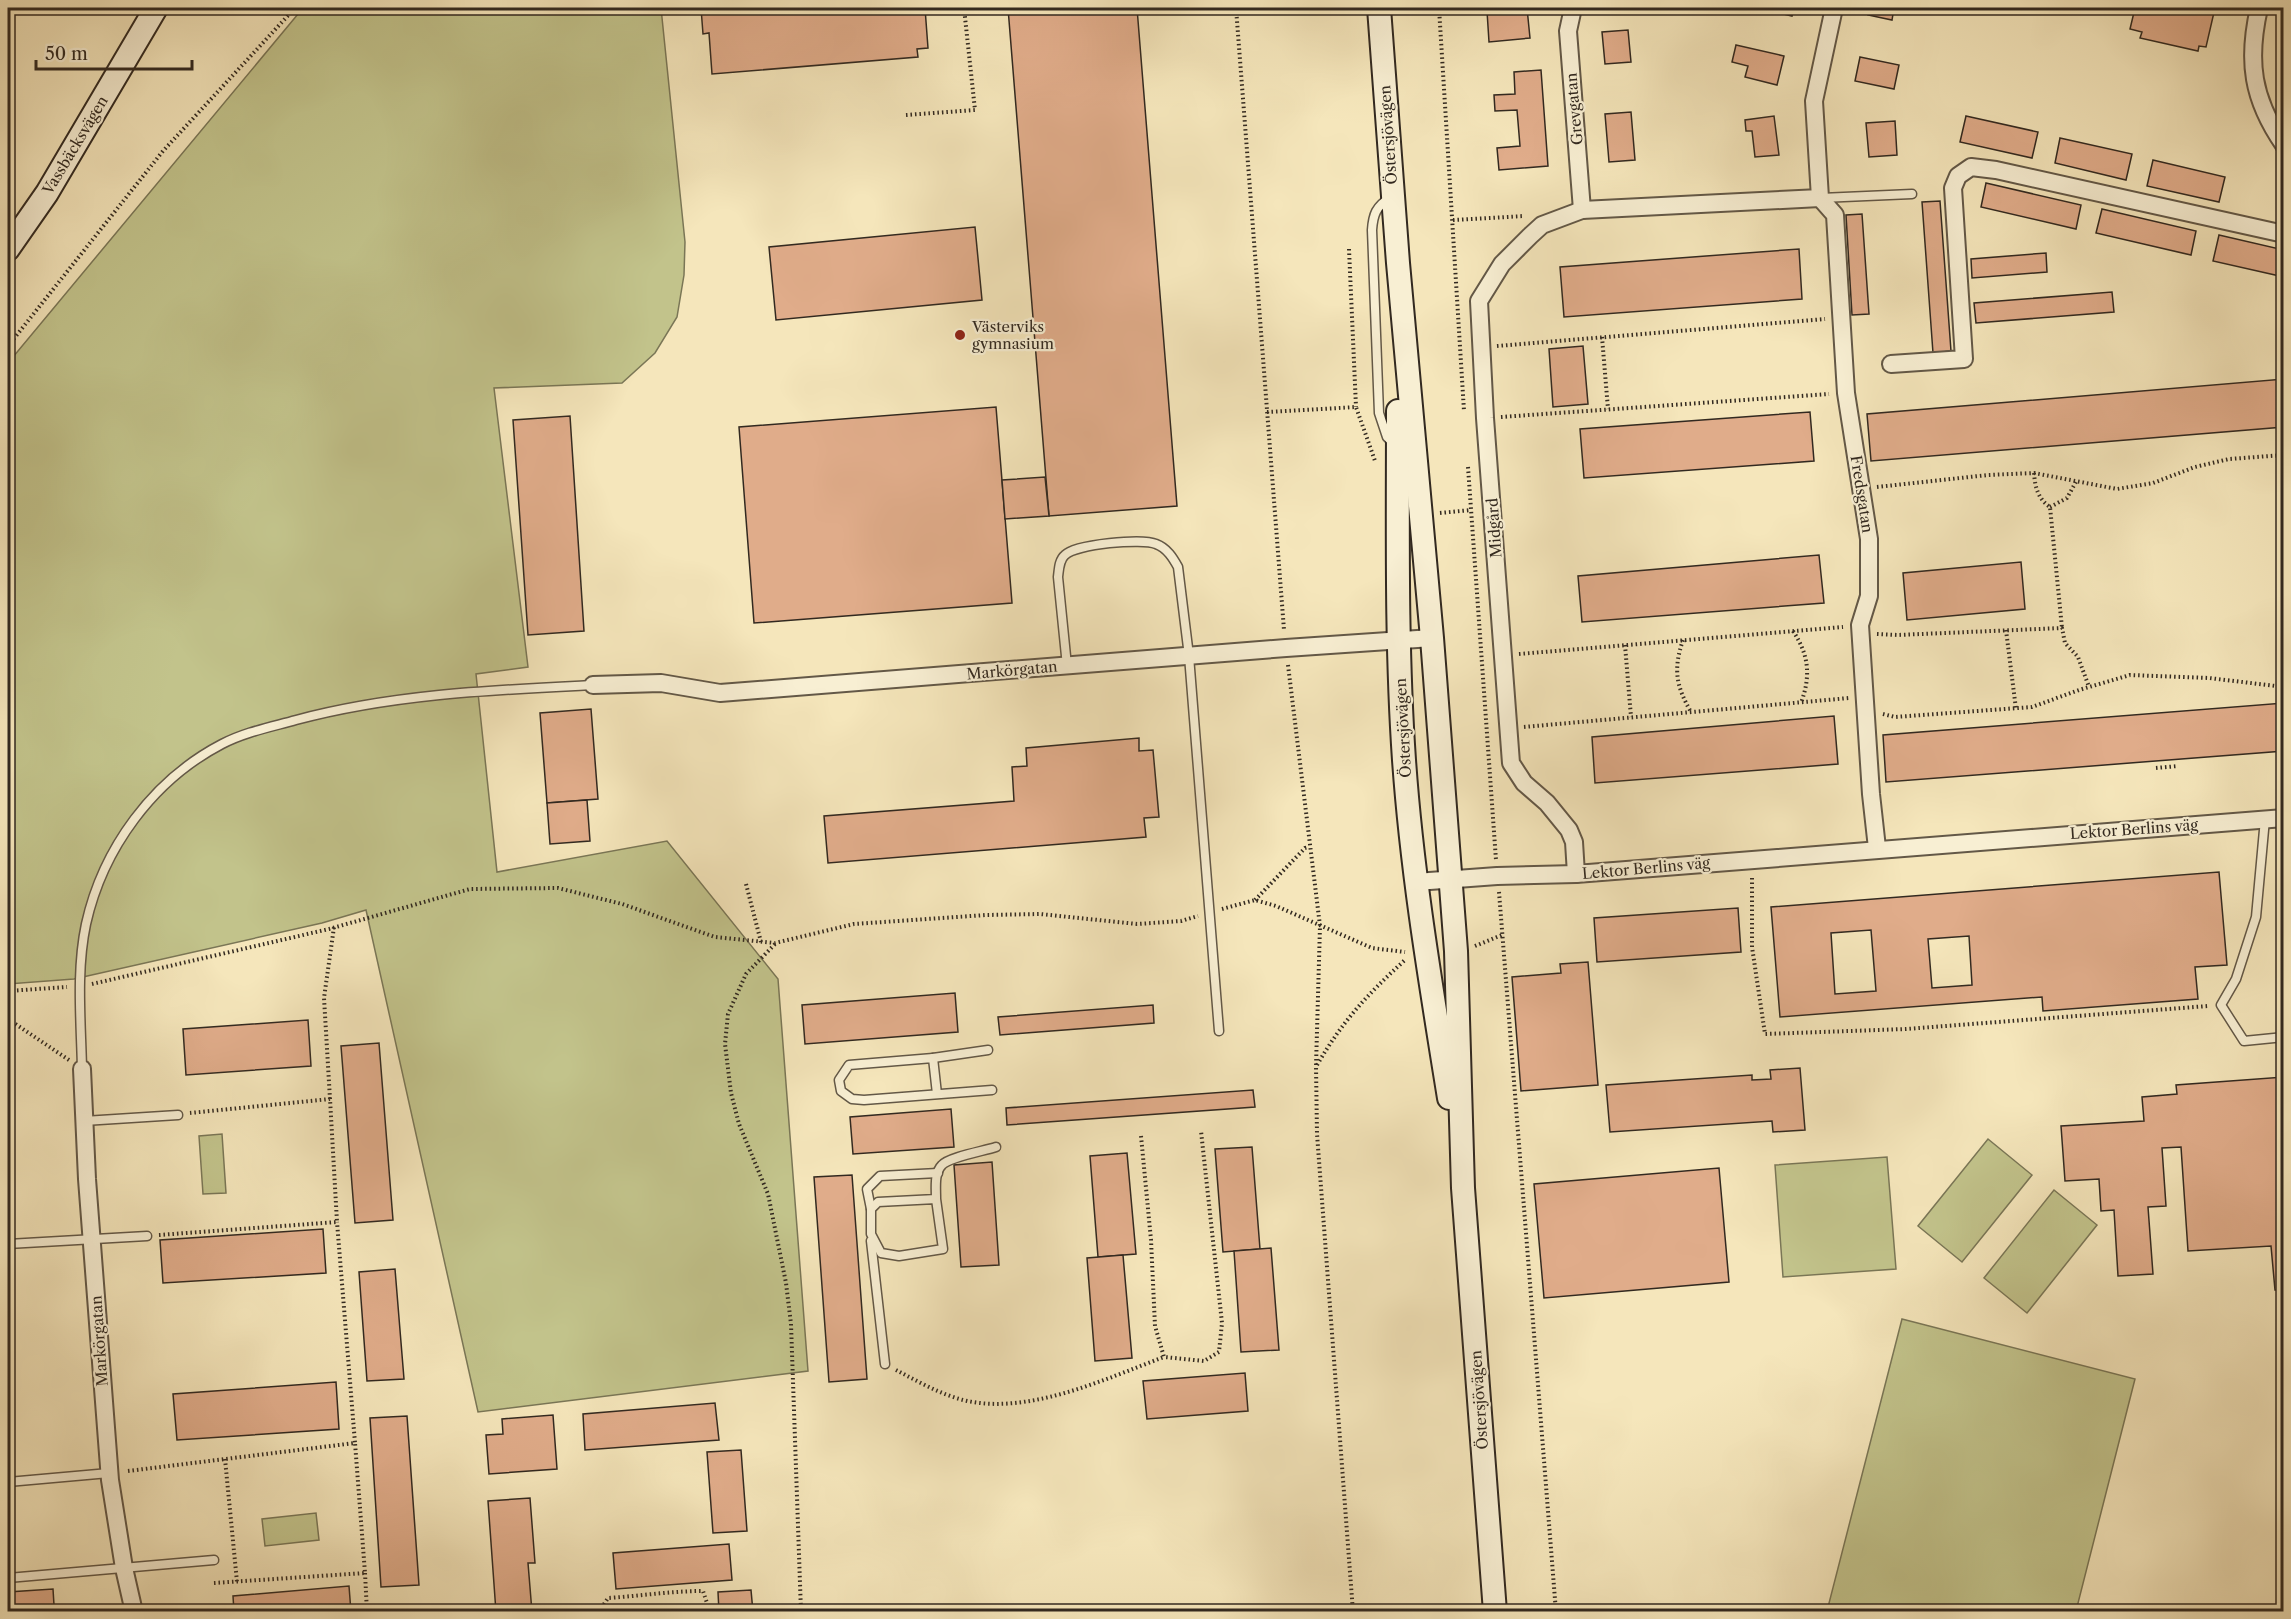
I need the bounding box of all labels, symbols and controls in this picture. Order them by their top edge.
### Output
scale bar [36,33,192,71]
text: 50 m [45,43,88,65]
street label: Grevgatan [1561,71,1587,146]
street label: Östersjövägen [1375,84,1401,185]
street label: Vassbäcksvägen [38,92,112,199]
place label: Västerviks gymnasium [971,317,1054,353]
marker: Västerviks gymnasium [953,328,967,342]
street label: Fredsgatan [1846,454,1878,535]
street label: Midgård [1482,497,1506,559]
street label: Markörgatan [966,657,1059,683]
street label: Östersjövägen [1391,677,1415,778]
street label: Lektor Berlins väg [2069,815,2199,843]
street label: Lektor Berlins väg [1581,853,1711,883]
street label: Markörgatan [86,1294,112,1387]
street label: Östersjövägen [1466,1349,1492,1450]

